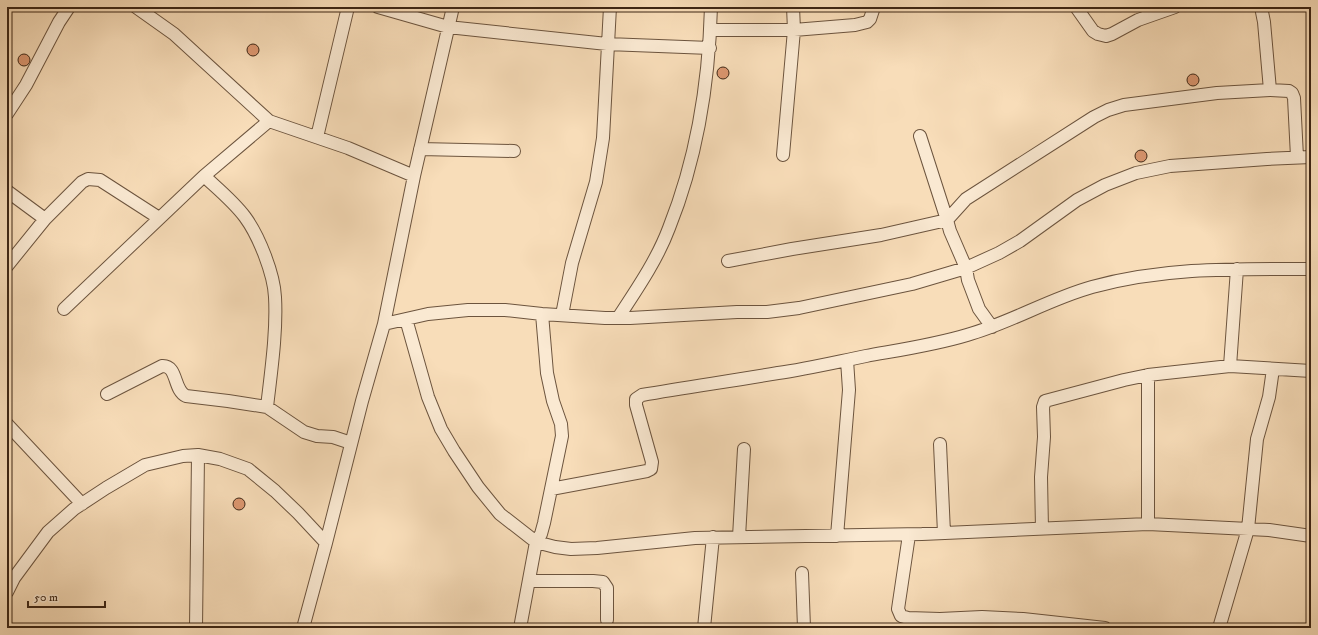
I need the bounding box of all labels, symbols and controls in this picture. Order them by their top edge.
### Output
scale bar [28,583,105,609]
text: 50 m [34,590,58,605]

